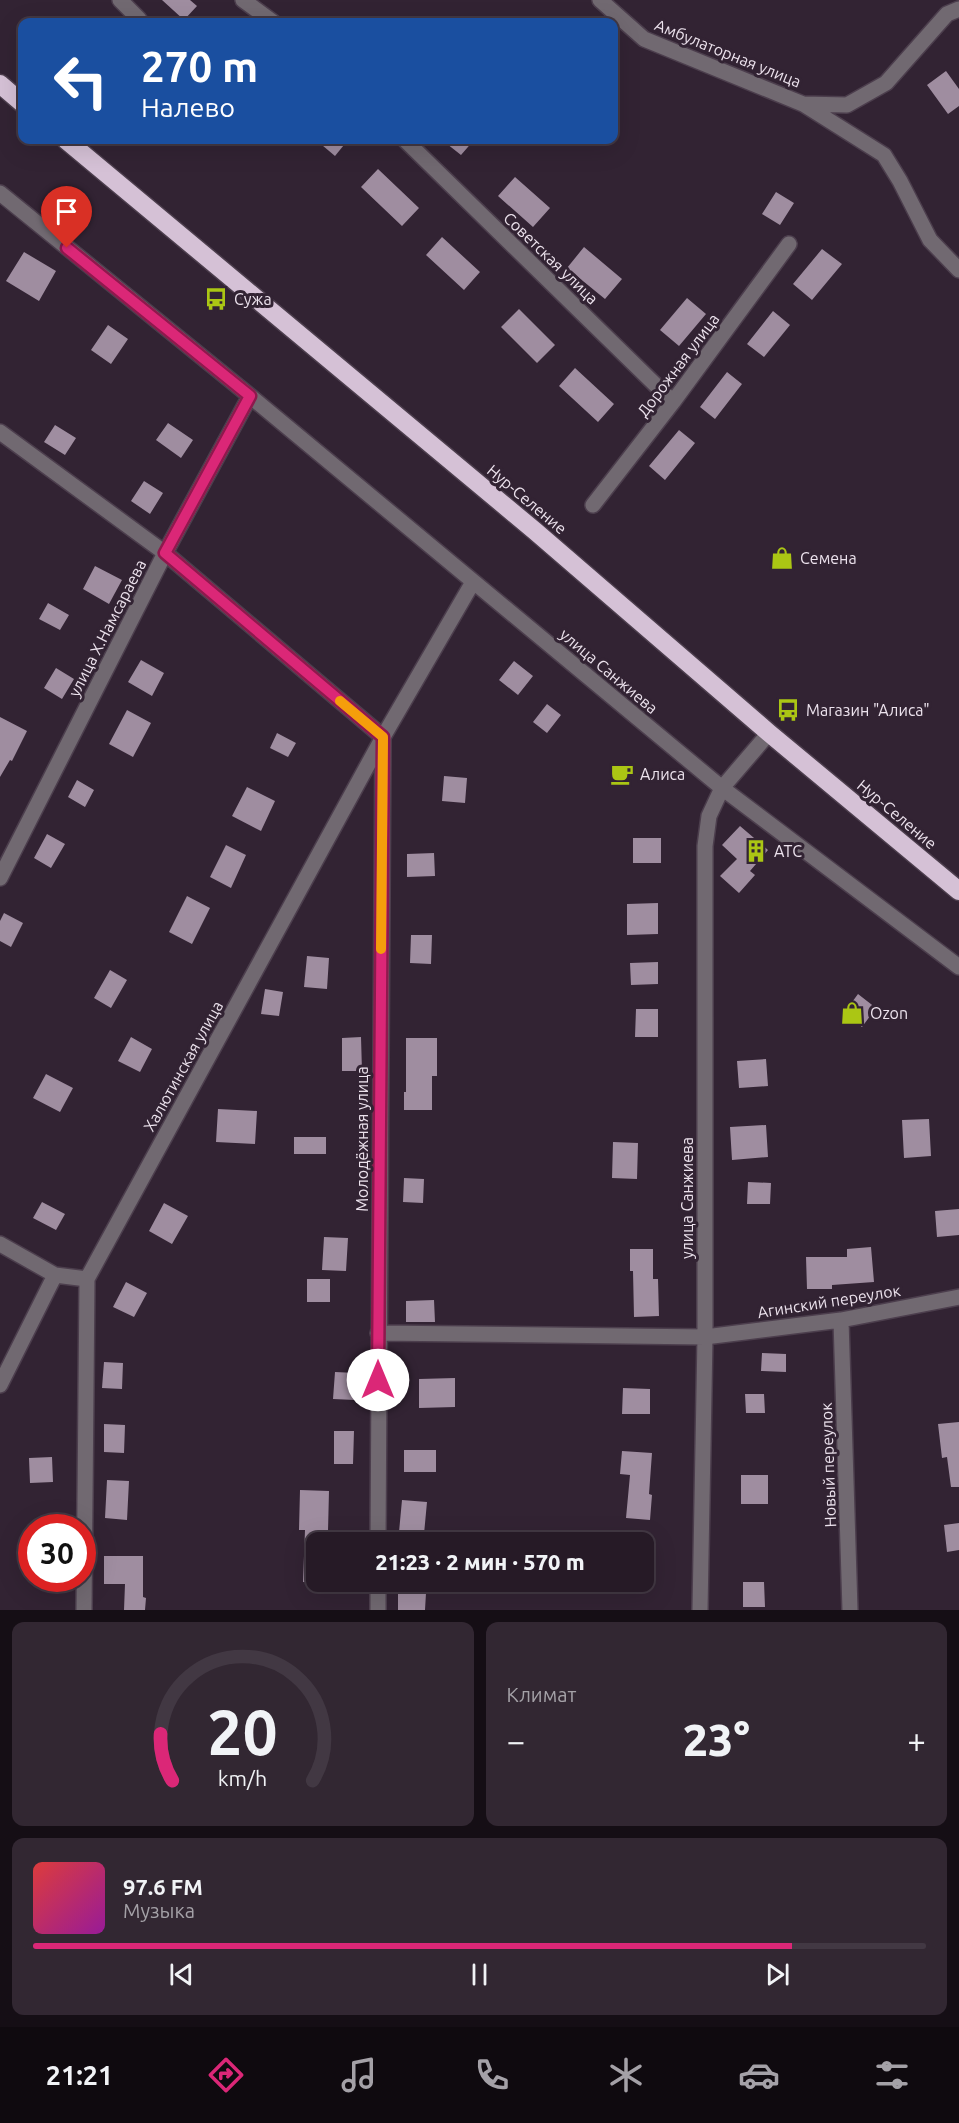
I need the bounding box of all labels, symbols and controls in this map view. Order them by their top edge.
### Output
street label: Амбулаторная улица [652,15,804,91]
icon: left [42,42,120,120]
text: 270 m [141,43,258,90]
text: Налево [141,92,235,122]
pin [41,186,92,248]
icon: arrive [50,195,83,228]
street label: Советская улица [500,209,602,307]
bus stop icon: Сужа [203,286,229,312]
place label: Сужа [234,290,272,308]
street label: Дорожная улица [633,310,723,420]
street label: Нур-Селение [484,461,570,537]
shop icon: Семена [769,545,795,571]
place label: Семена [800,549,857,567]
street label: улица Х.Намсараева [65,556,149,700]
street label: улица Санжиева [556,625,662,717]
bus stop icon: Магазин "Алиса" [775,697,801,723]
place label: Магазин "Алиса" [806,701,930,719]
cafe icon: Алиса [609,761,635,787]
place label: Алиса [640,765,685,783]
street label: Нур-Селение [854,776,940,852]
building icon: АТС [743,838,769,864]
place label: АТС [774,842,802,860]
street label: Халютинская улица [140,998,226,1134]
shop icon: Ozon [839,1000,865,1026]
place label: Ozon [870,1004,908,1022]
street label: Молодёжная улица [353,1066,371,1212]
street label: улица Санжиева [678,1137,696,1259]
street label: Агинский переулок [756,1281,902,1321]
position arrow [346,1348,410,1412]
street label: Новый переулок [817,1402,839,1528]
speed limit sign: 30 [18,1514,96,1592]
text: 21:23 · 2 мин · 570 m [375,1549,585,1574]
text: Климат [507,1683,576,1706]
text: 20 [208,1697,278,1767]
text: 23° [683,1714,750,1765]
text: − [507,1722,525,1759]
text: + [907,1722,926,1759]
text: km/h [218,1766,267,1790]
text: 97.6 FM [123,1874,203,1899]
text: Музыка [123,1899,195,1922]
icon: previous [165,1958,198,1991]
icon: pause [463,1958,496,1991]
icon: next [761,1958,794,1991]
icon: directions [205,2054,247,2096]
icon: music [338,2054,380,2096]
icon: phone [471,2054,513,2096]
icon: climate [605,2054,647,2096]
icon: car [738,2054,780,2096]
icon: filters [871,2054,913,2096]
text: 21:21 [46,2060,113,2090]

